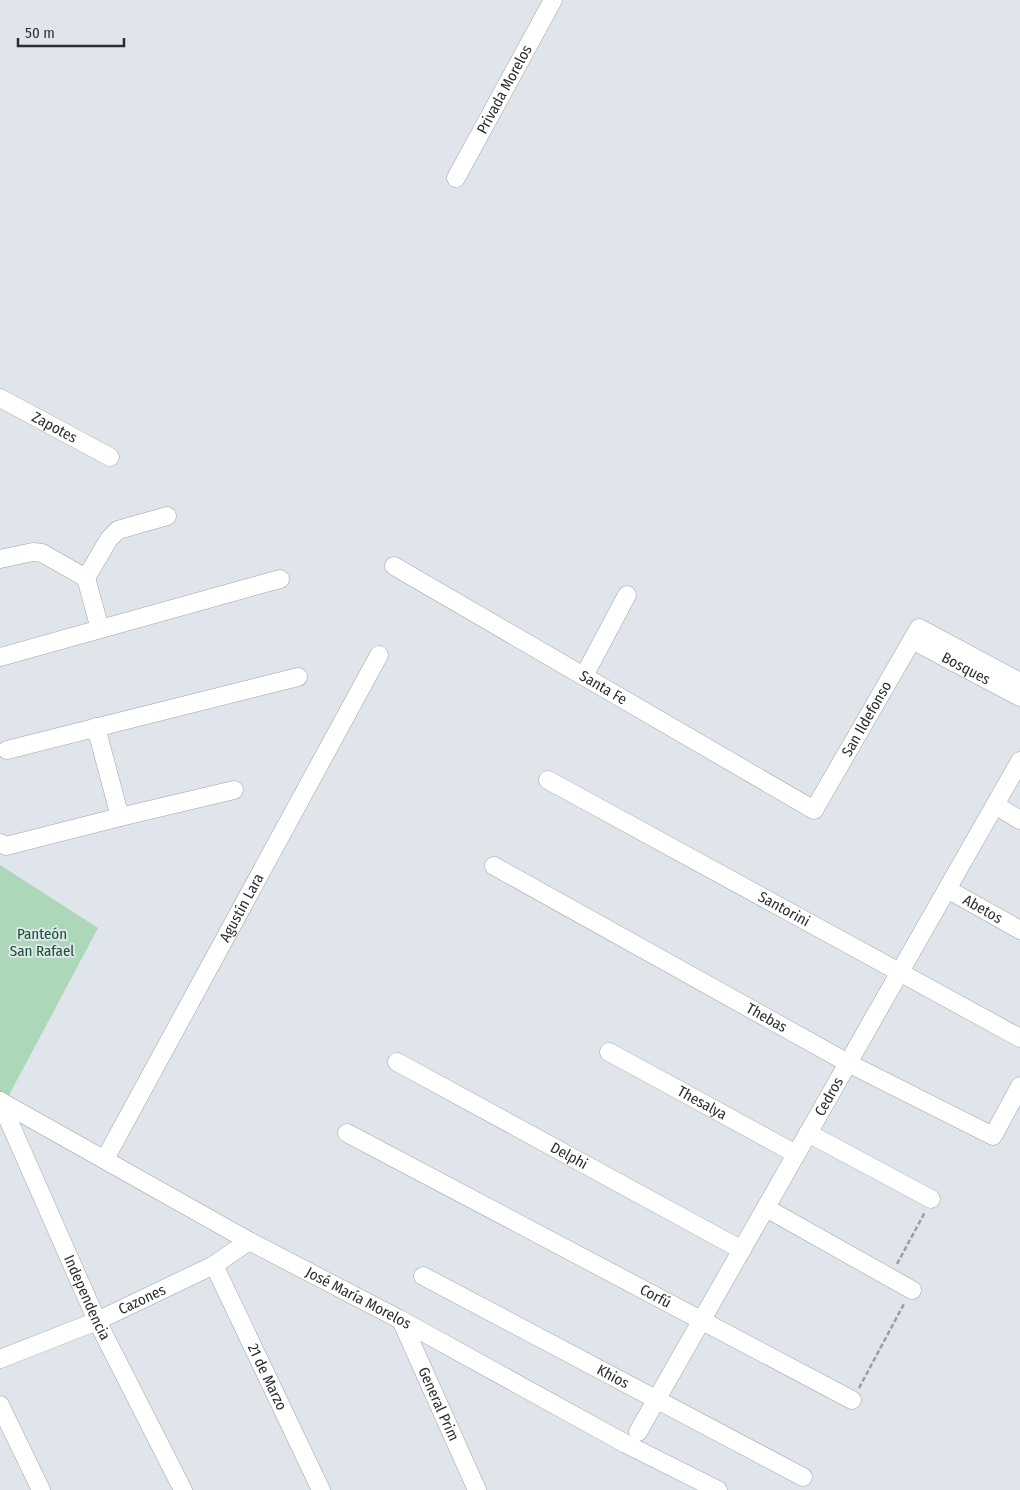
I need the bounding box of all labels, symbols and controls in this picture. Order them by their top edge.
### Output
scale bar [18,15,124,47]
text: 50 m [25,24,55,42]
street label: Privada Morelos [473,42,536,137]
street label: Zapotes [29,408,80,447]
street label: Bosques [939,648,993,689]
street label: Santa Fe [576,667,630,708]
street label: San Ildefonso [838,678,895,760]
street label: Agustín Lara [216,870,267,945]
street label: Santorini [755,888,813,930]
street label: Abetos [960,891,1006,927]
park label: Panteón San Rafael [10,925,74,960]
street label: Thebas [743,999,790,1036]
street label: Cedros [811,1074,847,1119]
street label: Thesalya [674,1082,730,1123]
street label: Delphi [547,1138,591,1173]
street label: Independencia [60,1252,114,1343]
street label: José María Morelos [303,1263,414,1333]
street label: Corfú [637,1280,674,1312]
street label: Cazones [115,1281,169,1318]
street label: 21 de Marzo [244,1341,291,1413]
street label: Khios [594,1361,632,1392]
street label: General Prim [414,1364,463,1444]

